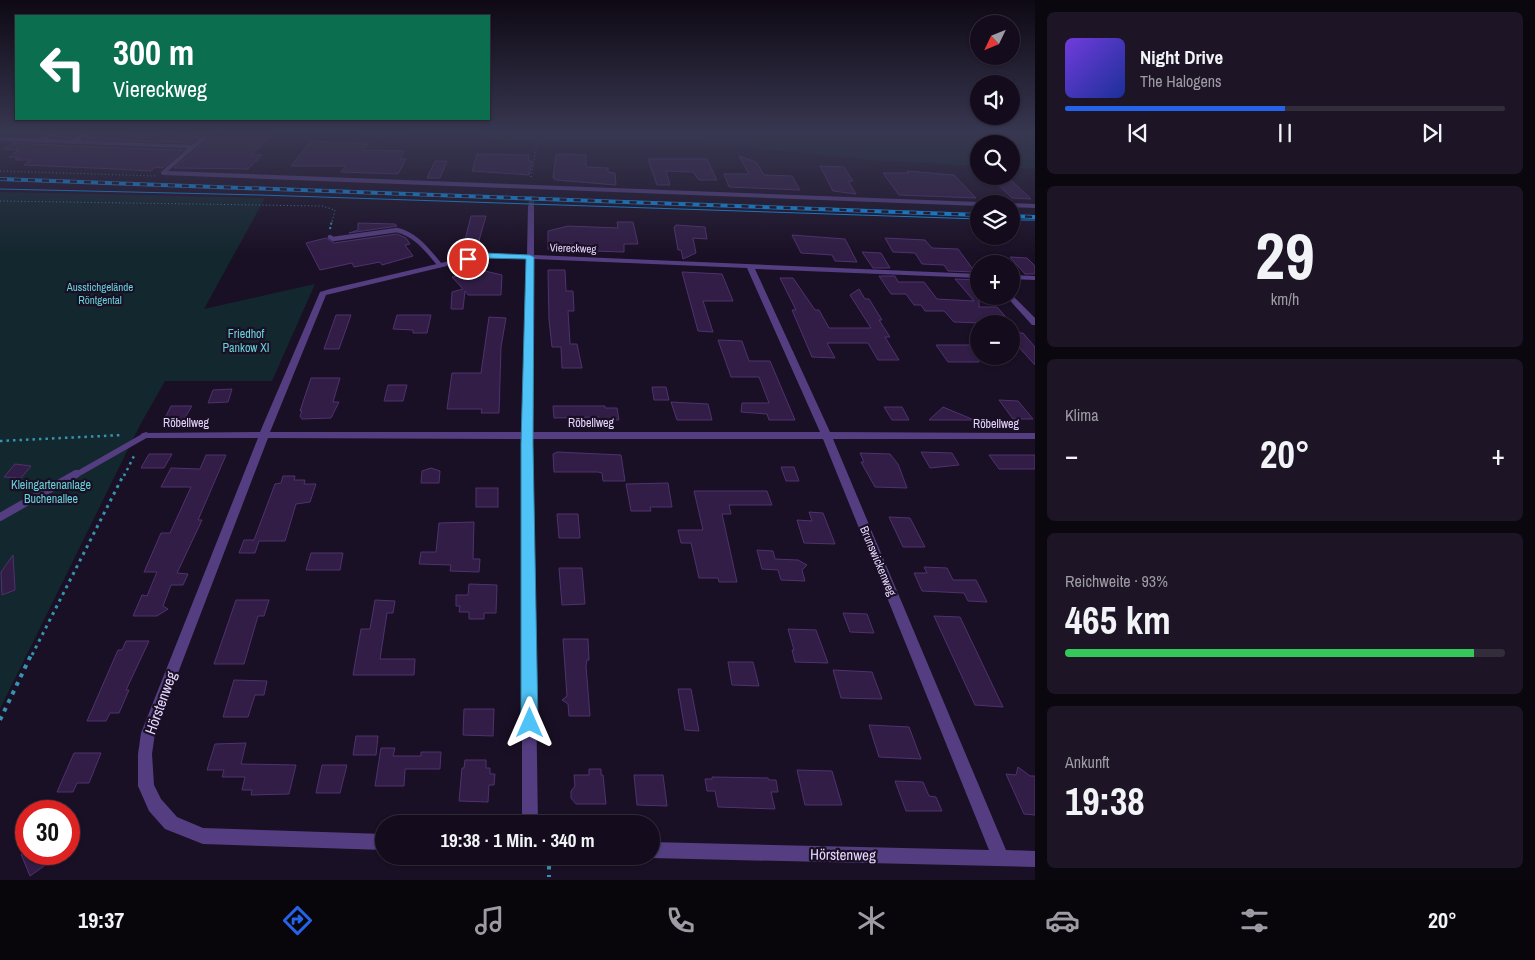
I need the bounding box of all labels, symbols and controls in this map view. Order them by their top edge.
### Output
north arrow [970,15,1020,65]
map controls [970,15,1020,365]
text: 300 m [113,29,194,76]
icon: left [30,35,95,100]
text: Night Drive [1140,44,1223,70]
text: The Halogens [1140,70,1222,92]
text: Viereckweg [113,74,207,104]
button: sound [970,75,1020,125]
icon: previous [1124,119,1152,147]
icon: pause [1271,119,1299,147]
icon: next [1418,119,1446,147]
button: search [970,135,1020,185]
button: layers [970,195,1020,245]
text: 29 [1255,212,1315,299]
pin [447,238,489,280]
street label: Viereckweg [549,240,597,256]
icon: arrive [454,245,482,273]
button: + [970,255,1020,305]
park label: Ausstichgelände Röntgental [66,280,133,307]
text: km/h [1271,288,1299,310]
button: − [970,315,1020,365]
park label: Friedhof Pankow XI [222,326,270,356]
text: Klima [1065,404,1099,426]
street label: Röbellweg [163,415,209,431]
street label: Röbellweg [568,415,614,431]
street label: Röbellweg [973,416,1019,432]
text: 20° [1260,429,1310,480]
text: − [1065,436,1078,474]
text: + [1492,436,1505,474]
park label: Kleingartenanlage Buchenallee [11,477,91,507]
street label: Brunswickenweg [856,524,900,599]
text: Reichweite · 93% [1065,570,1168,592]
text: 465 km [1065,595,1171,646]
street label: Hörstenweg [139,668,182,737]
position arrow [503,696,555,748]
text: Ankunft [1065,751,1110,773]
text: 19:38 [1065,776,1145,827]
speed limit sign: 30 [15,800,80,865]
text: 19:38 · 1 Min. · 340 m [440,827,595,853]
street label: Hörstenweg [810,843,876,866]
icon: directions [280,903,315,938]
icon: music [472,903,507,938]
icon: phone [663,903,698,938]
icon: climate [854,903,889,938]
icon: car [1045,903,1080,938]
icon: filters [1237,903,1272,938]
text: 19:37 [78,905,124,935]
text: 20° [1428,905,1457,935]

